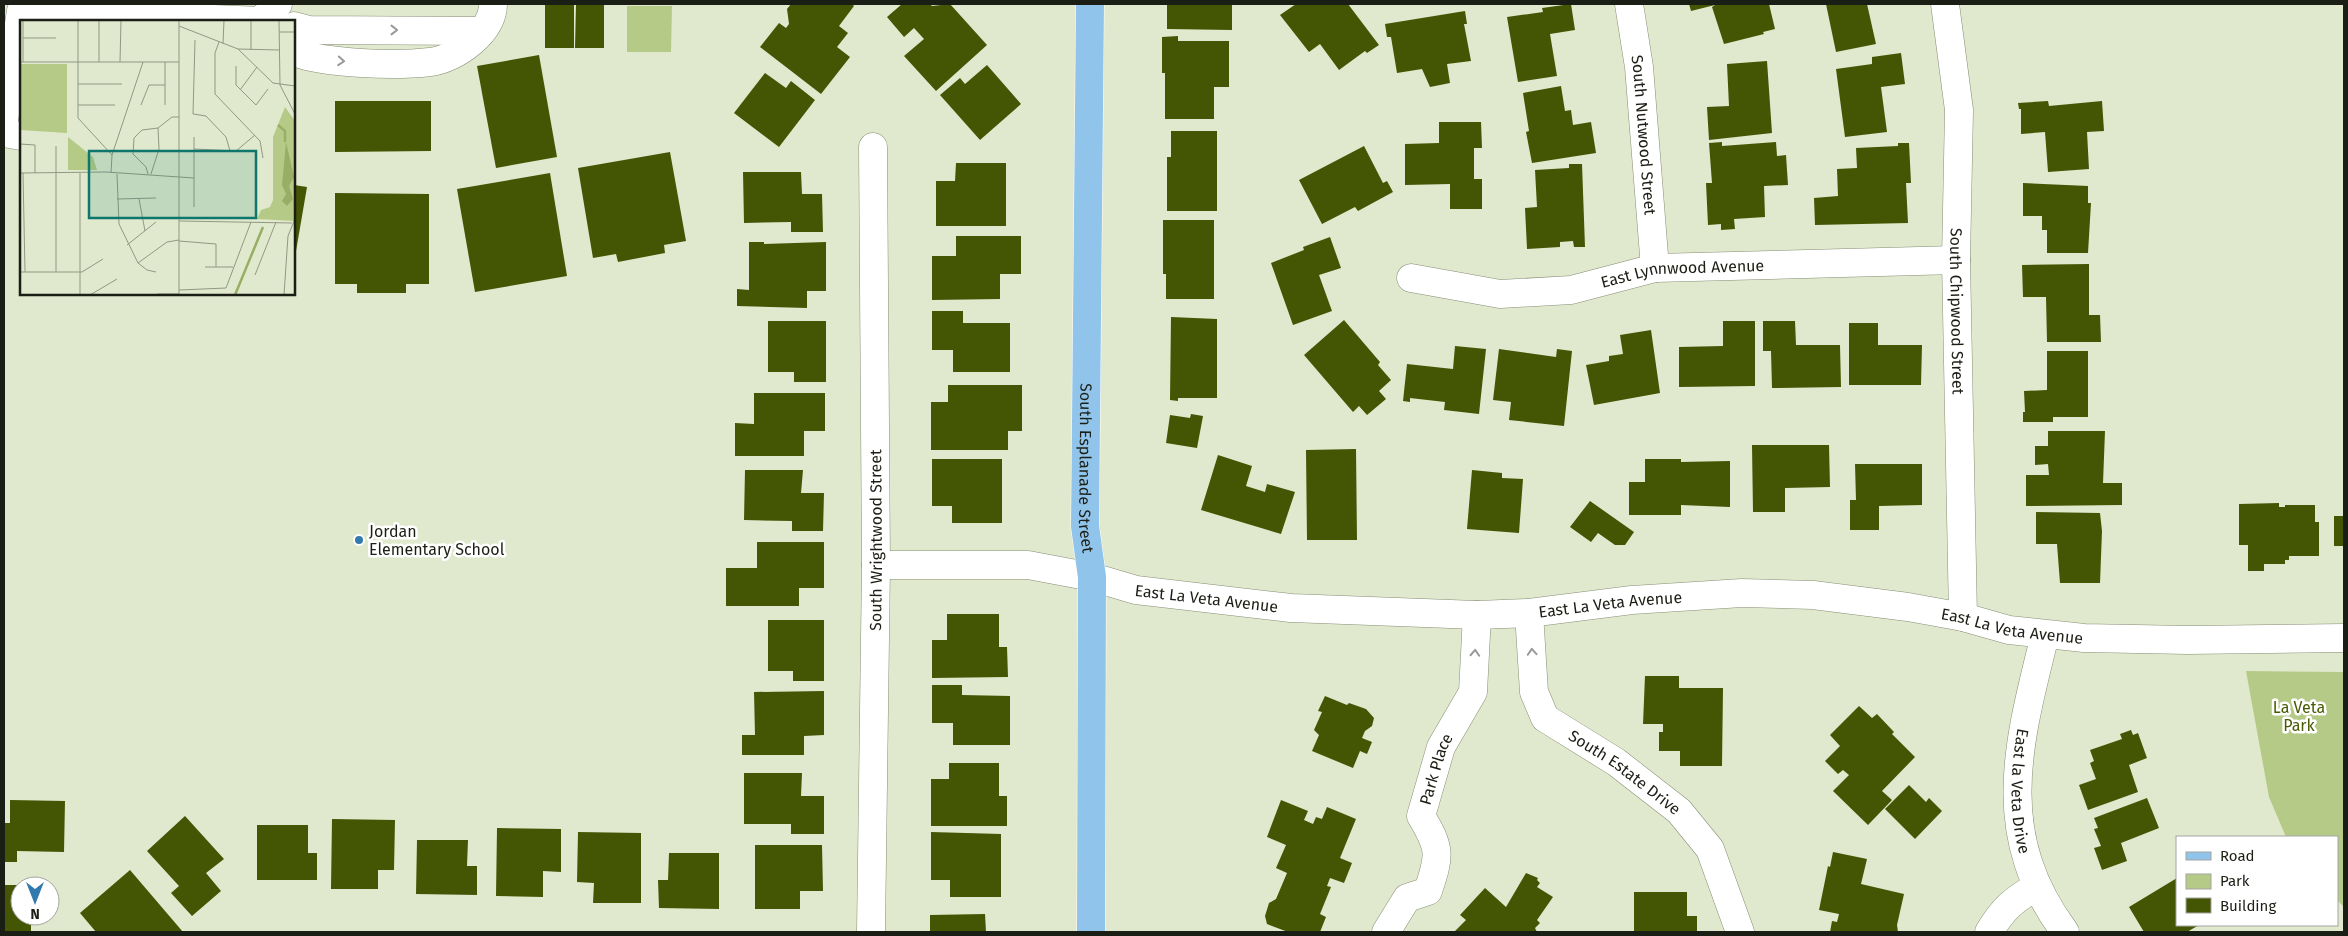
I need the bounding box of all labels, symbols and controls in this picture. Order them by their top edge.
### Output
inset map [20,20,295,295]
one-way arrow [391,25,399,35]
street label: South Nutwood Street [1628,54,1660,216]
one-way arrow [338,55,346,66]
street label: South Chipwood Street [1946,228,1968,395]
street label: East Lynnwood Avenue [1598,256,1764,291]
street label: South Esplanade Street [1075,383,1098,554]
street label: South Wrightwood Street [866,449,886,631]
place label: Jordan Elementary School [369,522,505,559]
marker: Jordan Elementary School [353,534,365,546]
street label: East La Veta Avenue [1134,580,1279,616]
street label: East La Veta Avenue [1537,587,1683,621]
street label: East La Veta Avenue [1940,604,2084,647]
one-way arrow [1526,648,1537,656]
one-way arrow [1469,649,1480,657]
park label: La Veta Park [2273,698,2325,735]
street label: South Estate Drive [1565,726,1685,818]
street label: East la Veta Drive [2008,727,2035,856]
street label: Park Place [1415,730,1457,807]
legend [2176,836,2338,926]
text: Road [2220,847,2255,865]
text: Park [2220,872,2250,890]
north arrow [10,876,60,926]
text: Building [2220,897,2276,915]
text: N [30,905,40,922]

